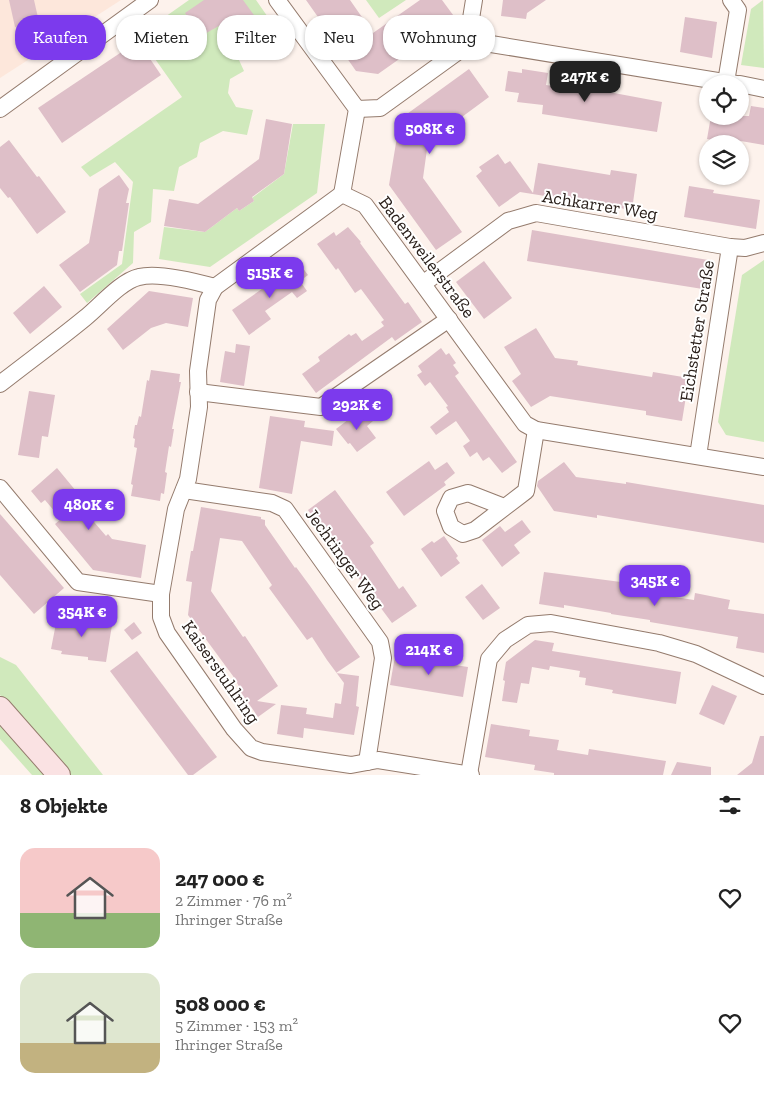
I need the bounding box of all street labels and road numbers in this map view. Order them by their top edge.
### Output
street label: Achkarrer Weg [541,185,659,225]
street label: Badenweilerstraße [374,192,480,322]
street label: Eichstetter Straße [675,259,719,403]
street label: Jechtinger Weg [301,504,389,614]
street label: Kaiserstuhlring [177,616,265,728]

